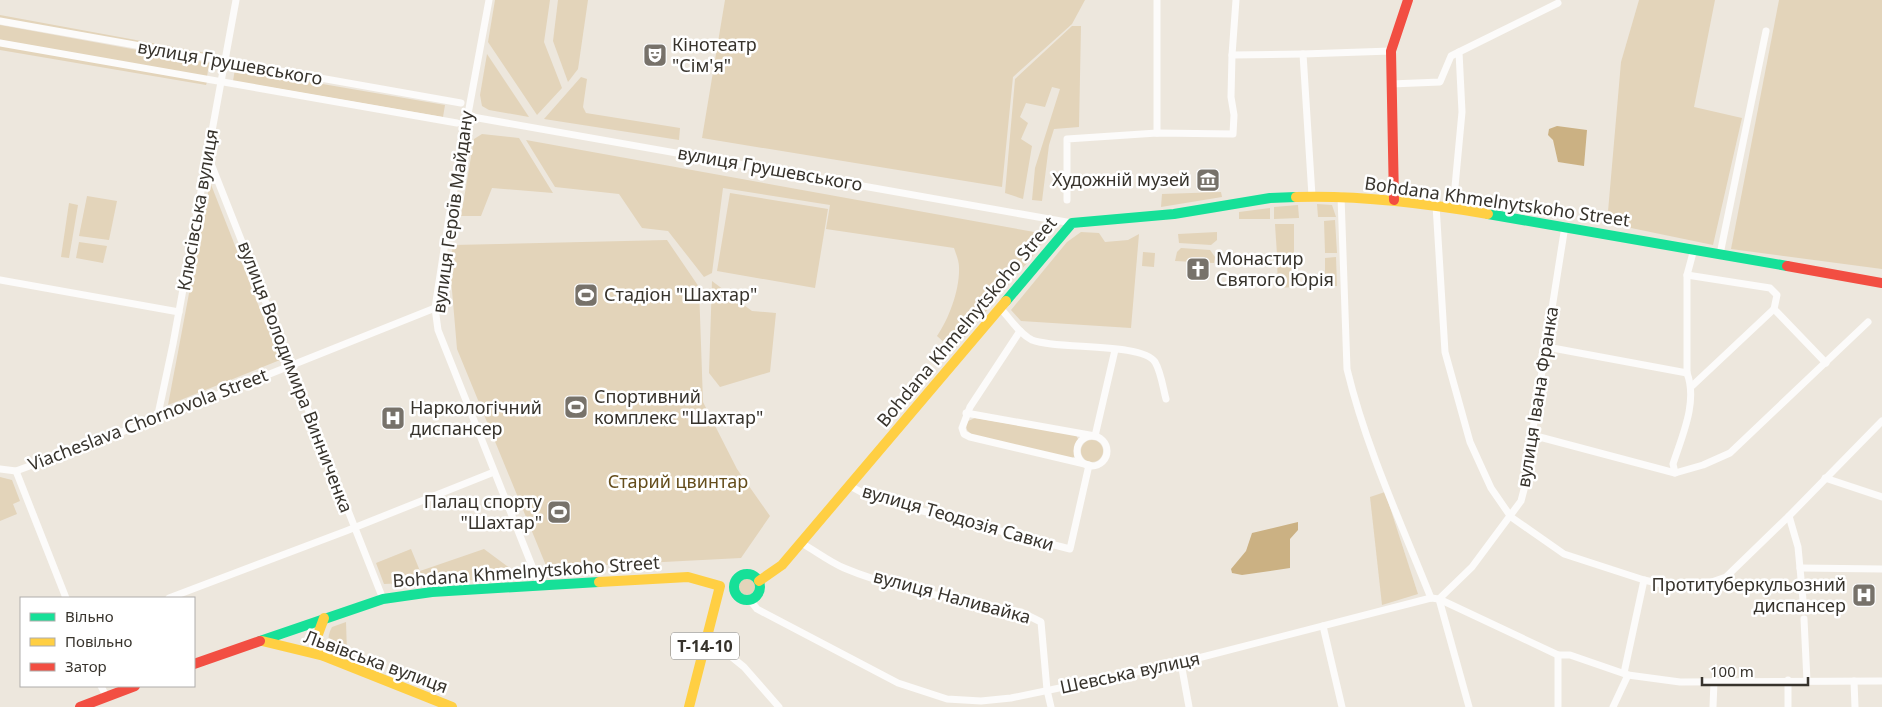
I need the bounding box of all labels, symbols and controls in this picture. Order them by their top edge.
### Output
place label: Кінотеатр "Сім'я" [672,32,757,77]
street label: вулиця Грушевського [136,34,325,90]
theatre icon: Кінотеатр "Сім'я" [642,42,668,68]
street label: вулиця Героїв Майдану [426,108,478,315]
street label: Клюсівська вулиця [171,127,223,293]
street label: вулиця Грушевського [676,140,865,196]
place label: Художній музей [1052,167,1190,191]
museum icon: Художній музей [1195,167,1221,193]
street label: Bohdana Khmelnytskoho Street [1363,171,1632,232]
street label: Bohdana Khmelnytskoho Street [871,211,1062,432]
street label: вулиця Володимира Винниченка [233,237,359,516]
place label: Монастир Святого Юрія [1216,246,1334,291]
church icon: Монастир Святого Юрія [1185,256,1211,282]
sports icon: Стадіон "Шахтар" [573,282,599,308]
place label: Стадіон "Шахтар" [604,282,757,306]
street label: вулиця Івана Франка [1511,305,1563,489]
street label: Viacheslava Chornovola Street [24,362,271,476]
place label: Спортивний комплекс "Шахтар" [594,384,763,429]
sports icon: Спортивний комплекс "Шахтар" [563,394,589,420]
place label: Наркологічний диспансер [410,395,542,440]
hospital icon: Наркологічний диспансер [380,405,406,431]
park label: Старий цвинтар [608,469,748,493]
street label: вулиця Теодозія Савки [860,478,1057,556]
place label: Палац спорту "Шахтар" [424,489,543,534]
sports icon: Палац спорту "Шахтар" [546,499,572,525]
street label: Bohdana Khmelnytskoho Street [392,550,661,592]
street label: вулиця Наливайка [871,564,1033,629]
place label: Протитуберкульозний диспансер [1652,572,1846,617]
hospital icon: Протитуберкульозний диспансер [1851,582,1877,608]
legend [20,597,195,687]
text: Вільно [65,606,114,626]
street label: Львівська вулиця [301,624,452,698]
text: Повільно [65,631,132,651]
road number: Т-14-10 [671,632,739,659]
street label: Шевська вулиця [1058,645,1202,699]
scale bar [1702,654,1808,686]
text: Затор [65,656,107,676]
text: 100 m [1710,661,1754,681]

